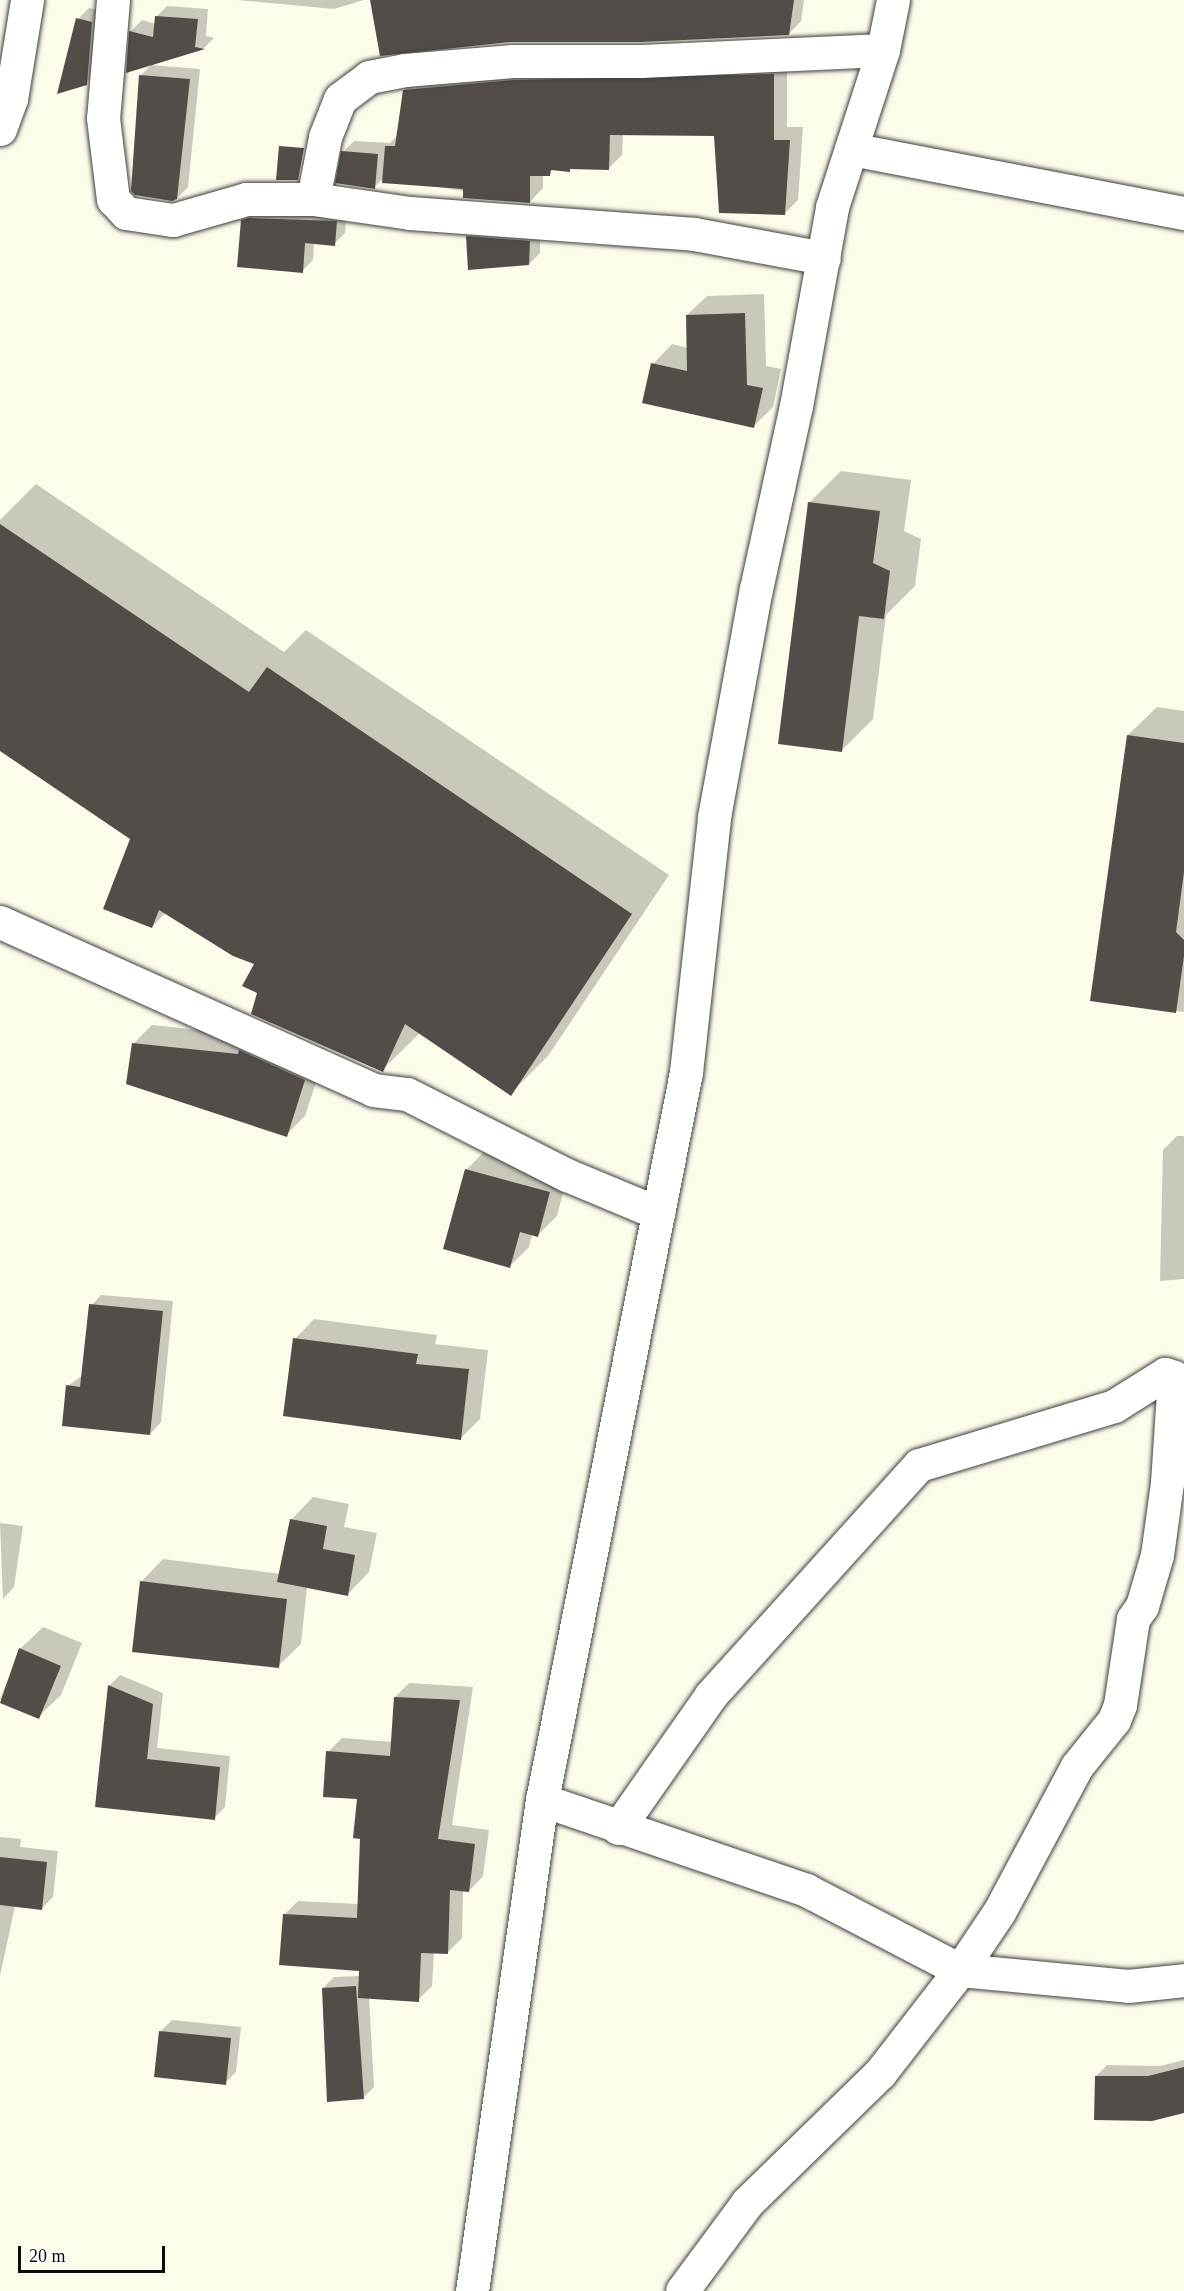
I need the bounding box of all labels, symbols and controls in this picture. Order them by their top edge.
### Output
scale bar [21,2234,168,2272]
text: 20 m [29,2246,66,2266]

